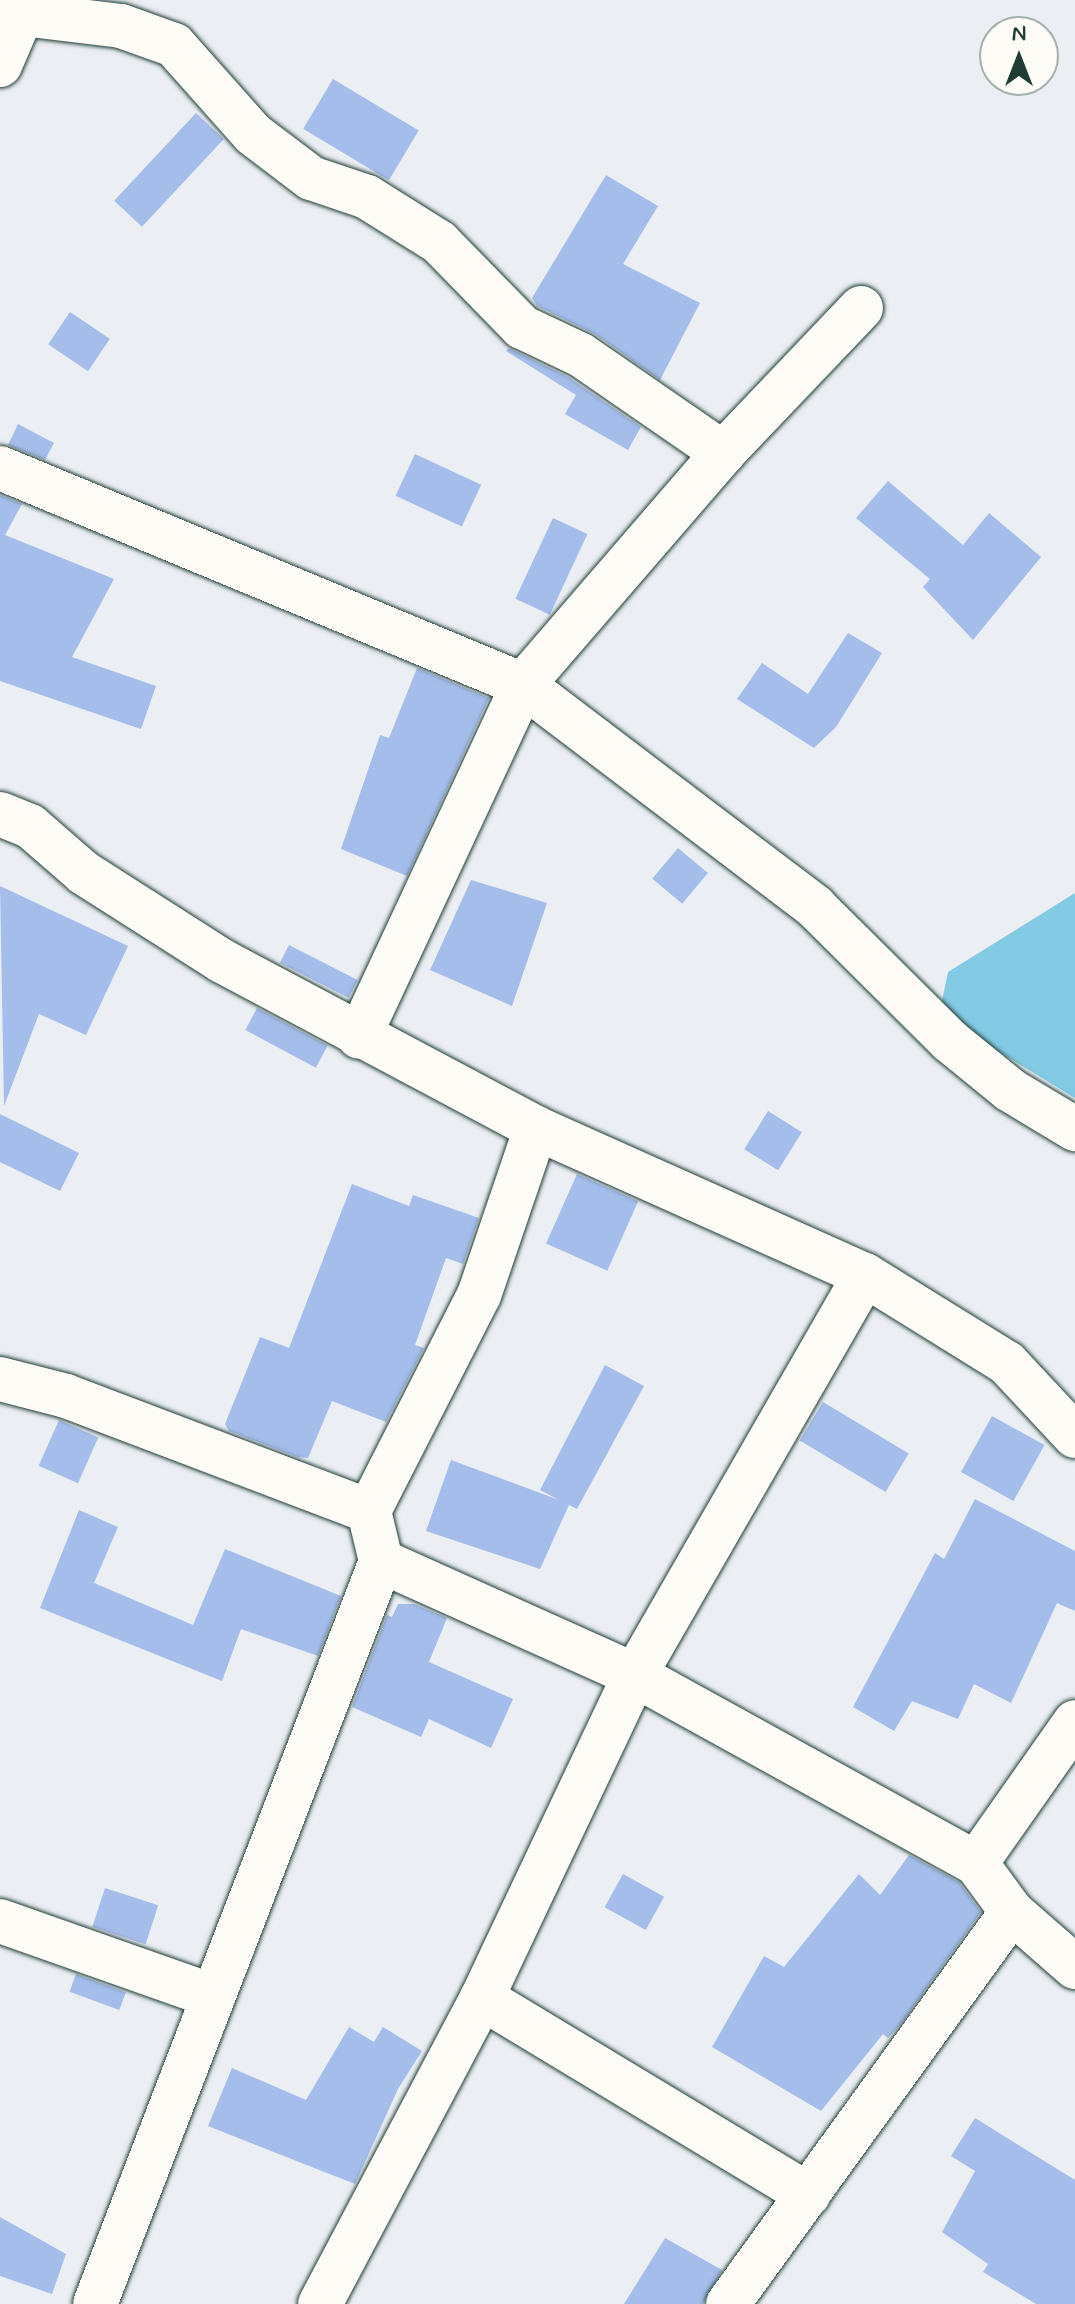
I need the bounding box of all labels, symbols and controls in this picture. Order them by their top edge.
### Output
north arrow [979,16,1059,96]
text: N [1012,20,1026,48]

